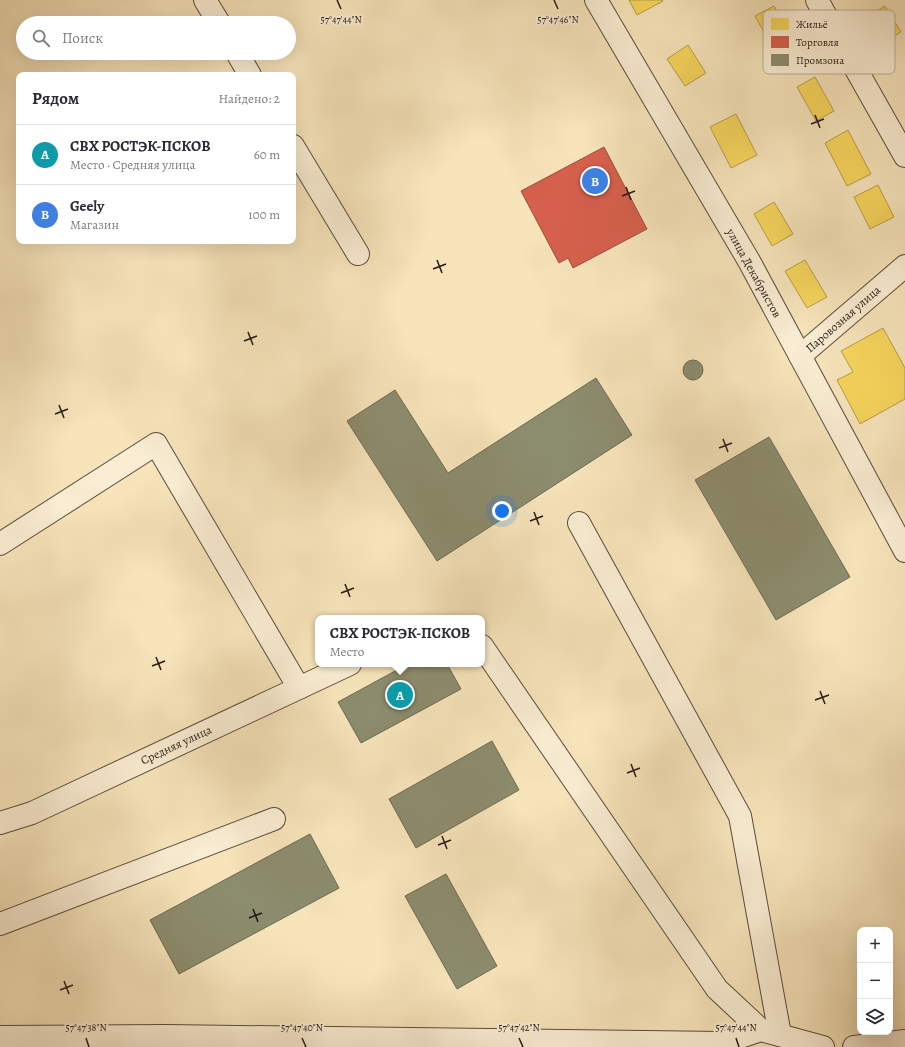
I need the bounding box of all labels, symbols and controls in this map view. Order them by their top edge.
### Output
legend [763,10,895,74]
text: 57°47'44"N [320,13,362,26]
text: 57°47'46"N [537,13,579,26]
search box [16,16,296,60]
text: Жильё [796,17,828,32]
icon: search [30,27,52,49]
text: Поиск [62,28,103,48]
text: Торговля [796,35,839,50]
text: Промзона [796,53,845,68]
text: Рядом [32,87,79,110]
text: Найдено: 2 [219,90,280,107]
text: СВХ РОСТЭК-ПСКОВ [70,136,211,156]
text: A [41,146,49,163]
text: 60 m [254,146,280,163]
text: Место · Средняя улица [70,156,196,173]
pin: B [582,166,608,196]
text: Geely [70,196,104,216]
text: B [41,206,49,223]
text: 100 m [248,206,280,223]
text: Магазин [70,216,119,233]
street label: улица Декабристов [722,225,785,321]
street label: Паровозная улица [802,282,884,356]
your location [492,501,512,521]
popup [315,615,485,667]
text: СВХ РОСТЭК-ПСКОВ [330,623,470,643]
text: Место [330,643,364,660]
pin: A [387,680,413,710]
street label: Средняя улица [138,721,215,768]
map controls [857,927,893,1035]
button: + [857,927,893,963]
button: − [857,963,893,999]
button: layers [857,999,893,1035]
text: 57°47'38"N [65,1021,107,1034]
text: 57°47'40"N [281,1021,323,1034]
text: 57°47'42"N [498,1021,540,1034]
text: 57°47'44"N [715,1021,757,1034]

